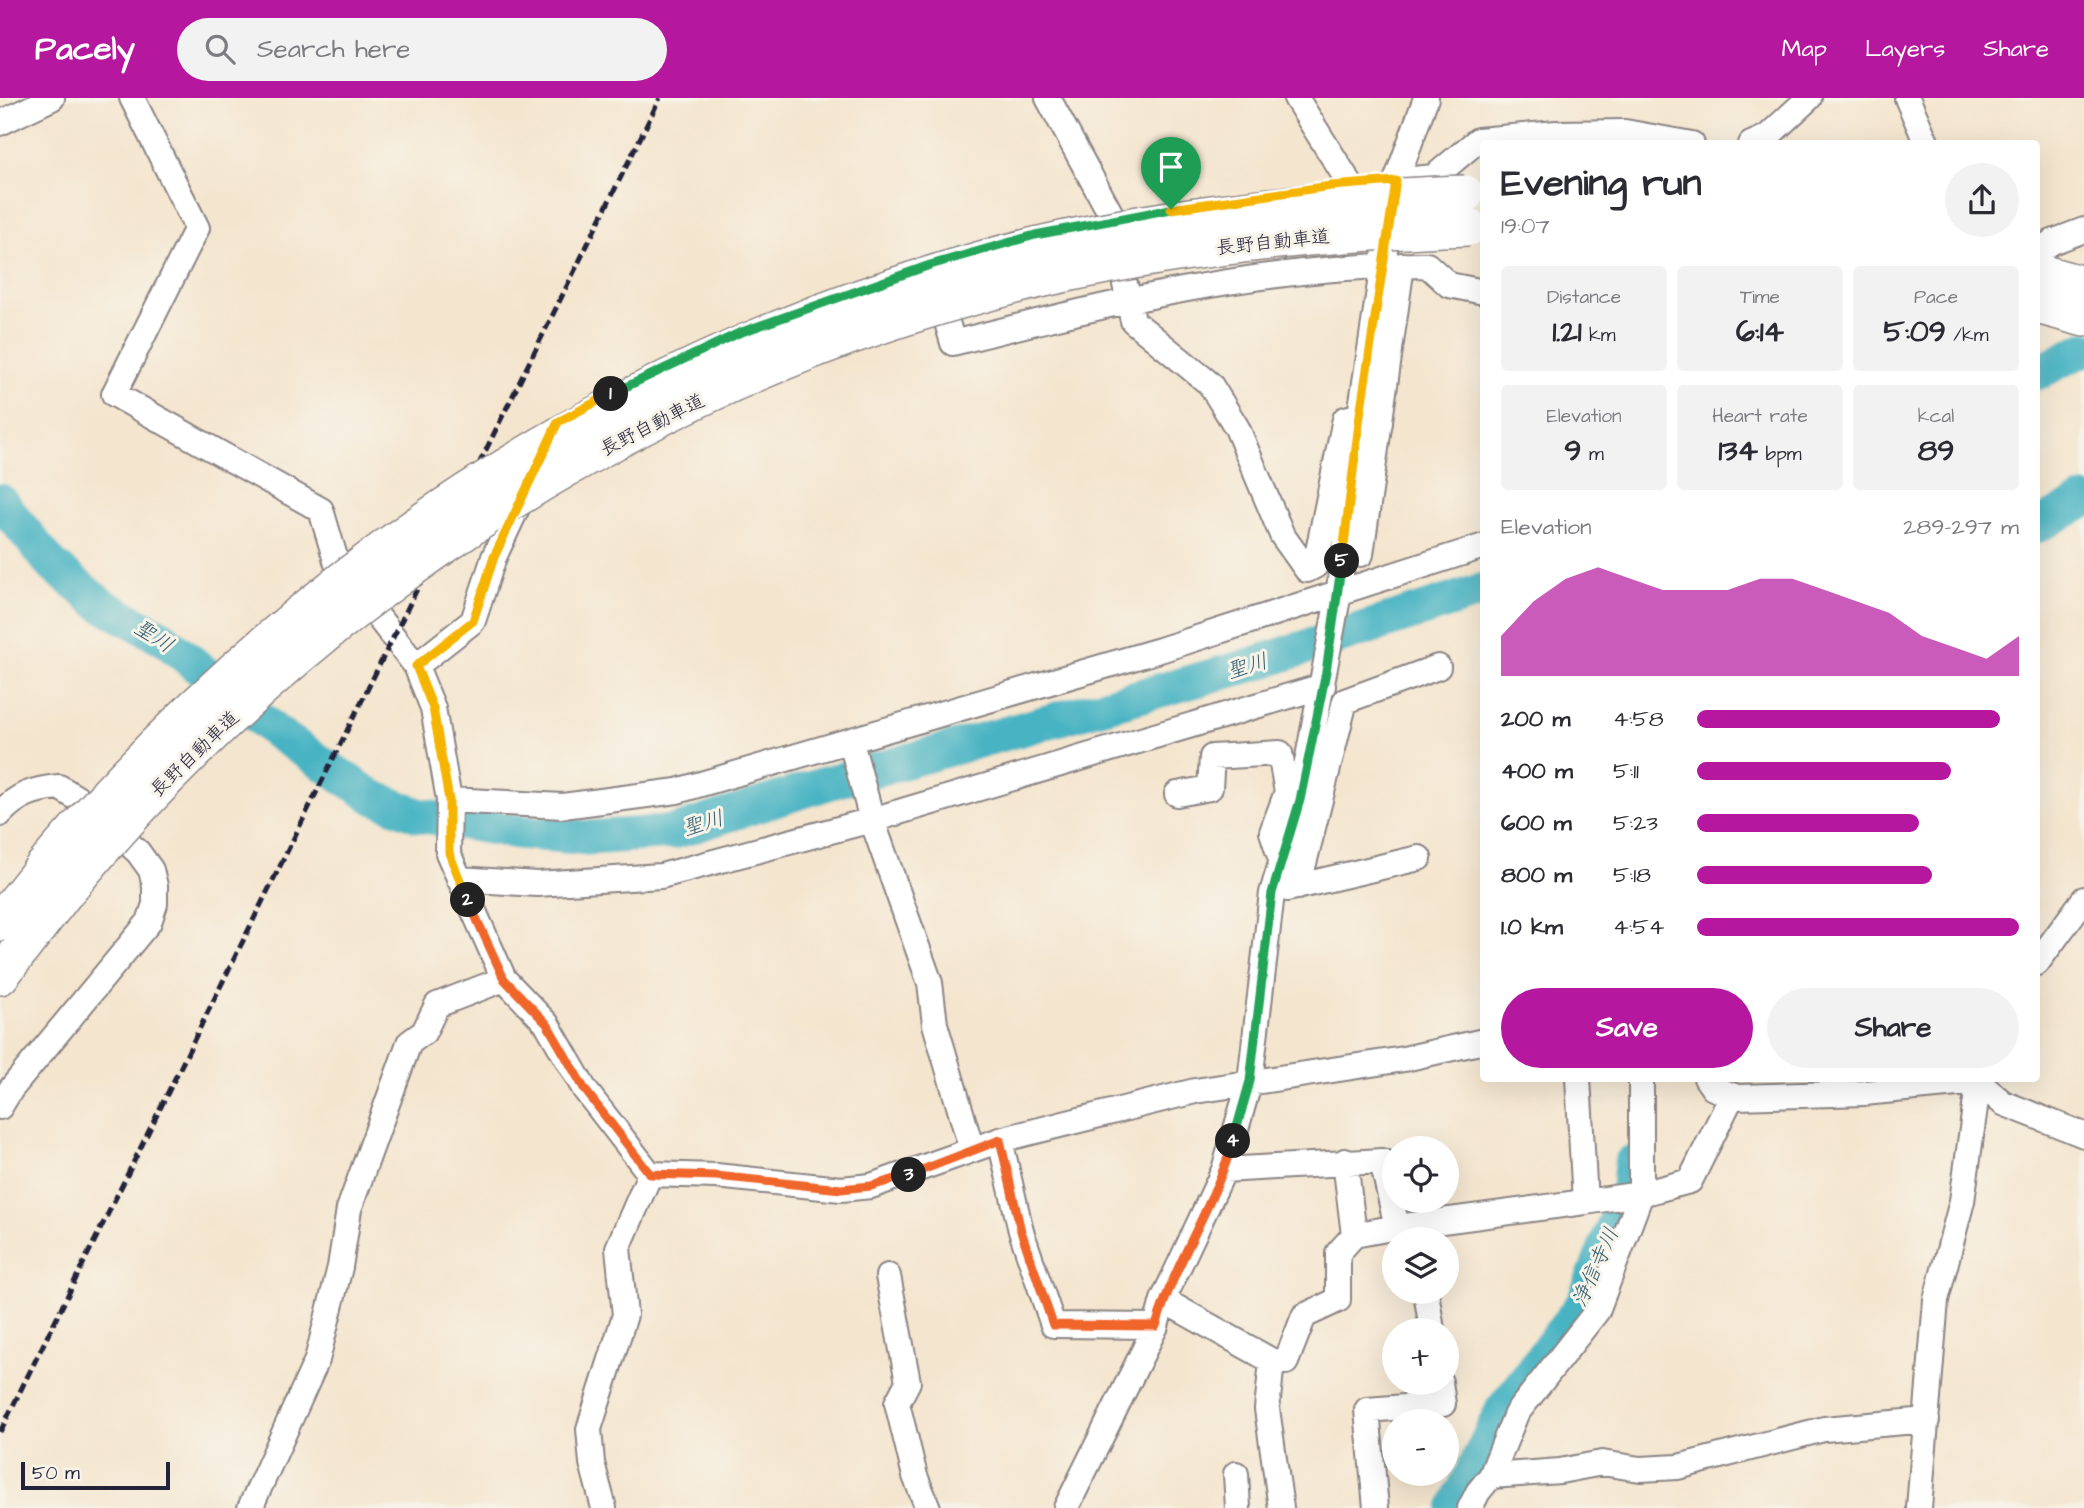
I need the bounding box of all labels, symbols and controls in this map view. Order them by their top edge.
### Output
search box [177,18,667,81]
text: Pacely [35,26,135,72]
icon: search [201,30,239,68]
text: Search here [257,31,410,67]
text: Map [1782,32,1827,66]
text: Layers [1865,32,1945,66]
text: Share [1983,32,2049,66]
pin [1141,137,1201,209]
icon: arrive [1152,148,1190,186]
text: Evening run [1501,158,1702,210]
button: share [1945,163,2019,237]
text: 19:07 [1501,210,1550,242]
street label: 長野自動車道 [1215,223,1331,262]
text: Distance [1547,284,1621,311]
text: Time [1740,284,1780,311]
text: Pace [1914,284,1958,311]
text: 1.21 [1552,311,1581,353]
text: 6:14 [1736,311,1784,353]
text: 5:09 [1884,311,1946,353]
text: km [1581,322,1616,349]
text: /km [1946,322,1988,349]
pin: 1 [594,376,628,412]
text: 1 [609,380,612,407]
street label: 長野自動車道 [596,387,710,463]
text: Elevation [1547,403,1621,430]
text: Heart rate [1712,403,1808,430]
text: kcal [1918,403,1954,430]
text: 9 [1564,430,1581,472]
text: 134 [1718,430,1758,472]
text: 89 [1918,430,1954,472]
text: m [1581,441,1604,468]
text: bpm [1758,441,1802,468]
text: Elevation [1501,511,1592,543]
text: 289–297 m [1903,511,2019,543]
pin: 5 [1324,544,1360,578]
text: 5 [1335,547,1348,574]
water label: 聖川 [128,613,179,660]
water label: 聖川 [1223,646,1271,686]
text: 200 m [1501,703,1570,735]
text: 4:58 [1613,703,1664,735]
street label: 長野自動車道 [145,705,245,803]
text: 400 m [1501,755,1573,787]
text: 5:11 [1613,755,1639,787]
water label: 聖川 [679,803,727,843]
text: 600 m [1501,807,1572,839]
text: 5:23 [1613,807,1658,839]
text: 800 m [1501,859,1572,891]
text: 5:18 [1613,859,1651,891]
pin: 2 [450,882,486,918]
text: 2 [462,886,473,913]
text: 1.0 km [1501,911,1563,943]
text: 4:54 [1613,911,1664,943]
button: Save [1501,988,1753,1068]
button: Share [1767,988,2019,1068]
pin: 4 [1216,1124,1250,1158]
text: 4 [1226,1127,1239,1154]
map controls [1382,1136,1459,1486]
button: locate [1382,1136,1459,1213]
pin: 3 [892,1158,926,1192]
text: 3 [904,1161,913,1188]
water label: 浄信寺川 [1565,1223,1626,1311]
button: layers [1382,1227,1459,1304]
button: + [1382,1318,1459,1395]
button: − [1382,1409,1459,1486]
scale bar [21,1459,170,1491]
text: 50 m [32,1460,80,1487]

